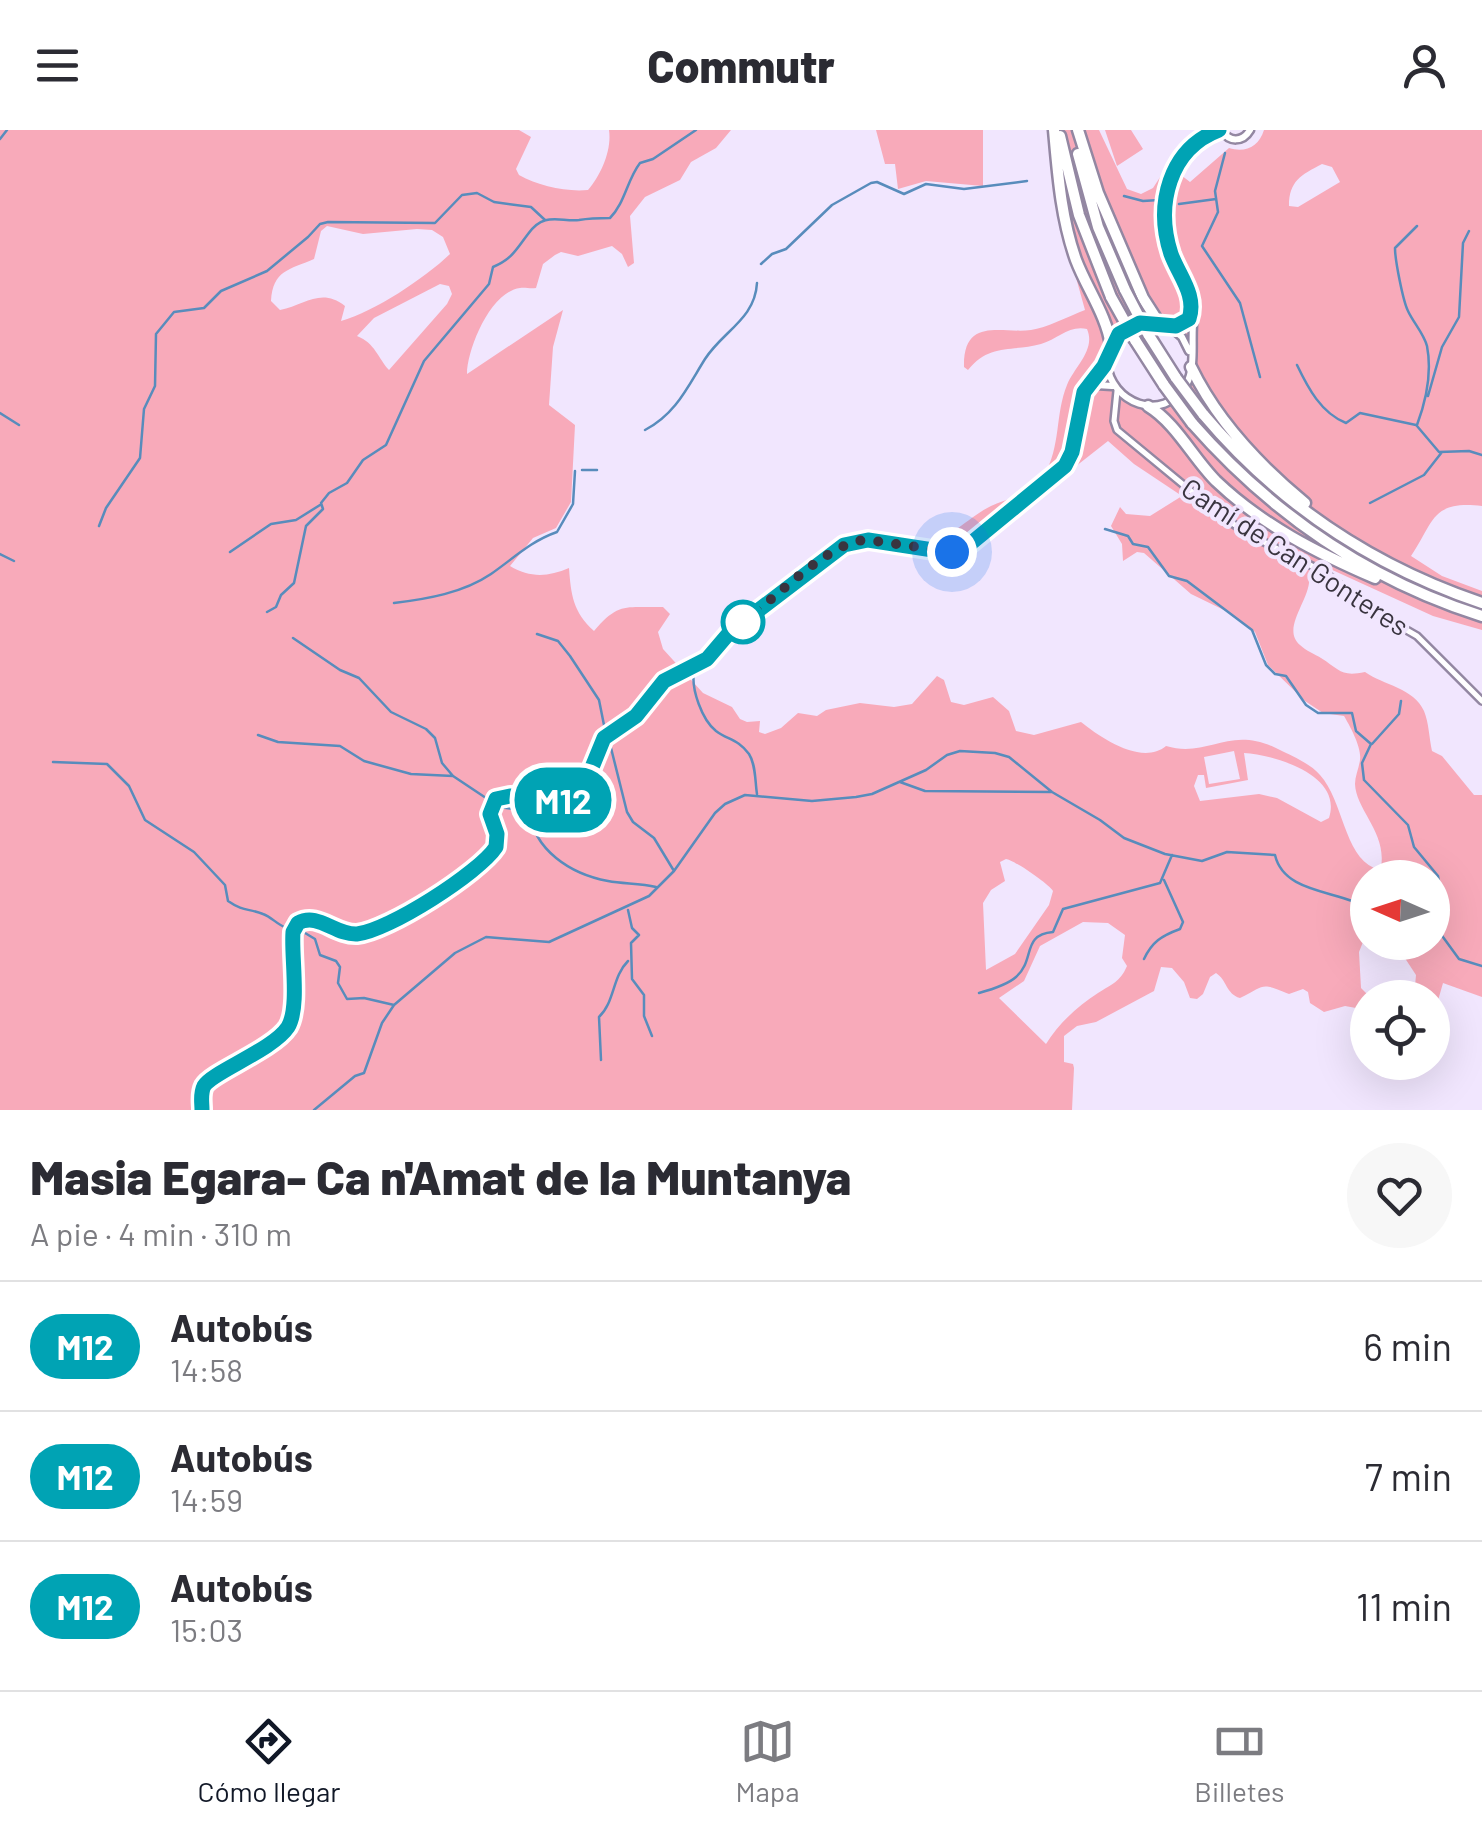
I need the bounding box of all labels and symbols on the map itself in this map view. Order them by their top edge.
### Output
street label: Camí de Can Gonteres [1176,470,1415,642]
your location [927,527,977,577]
unlabelled marker [722,601,764,643]
line badge: M12 [506,768,620,832]
north arrow [1350,860,1450,960]

